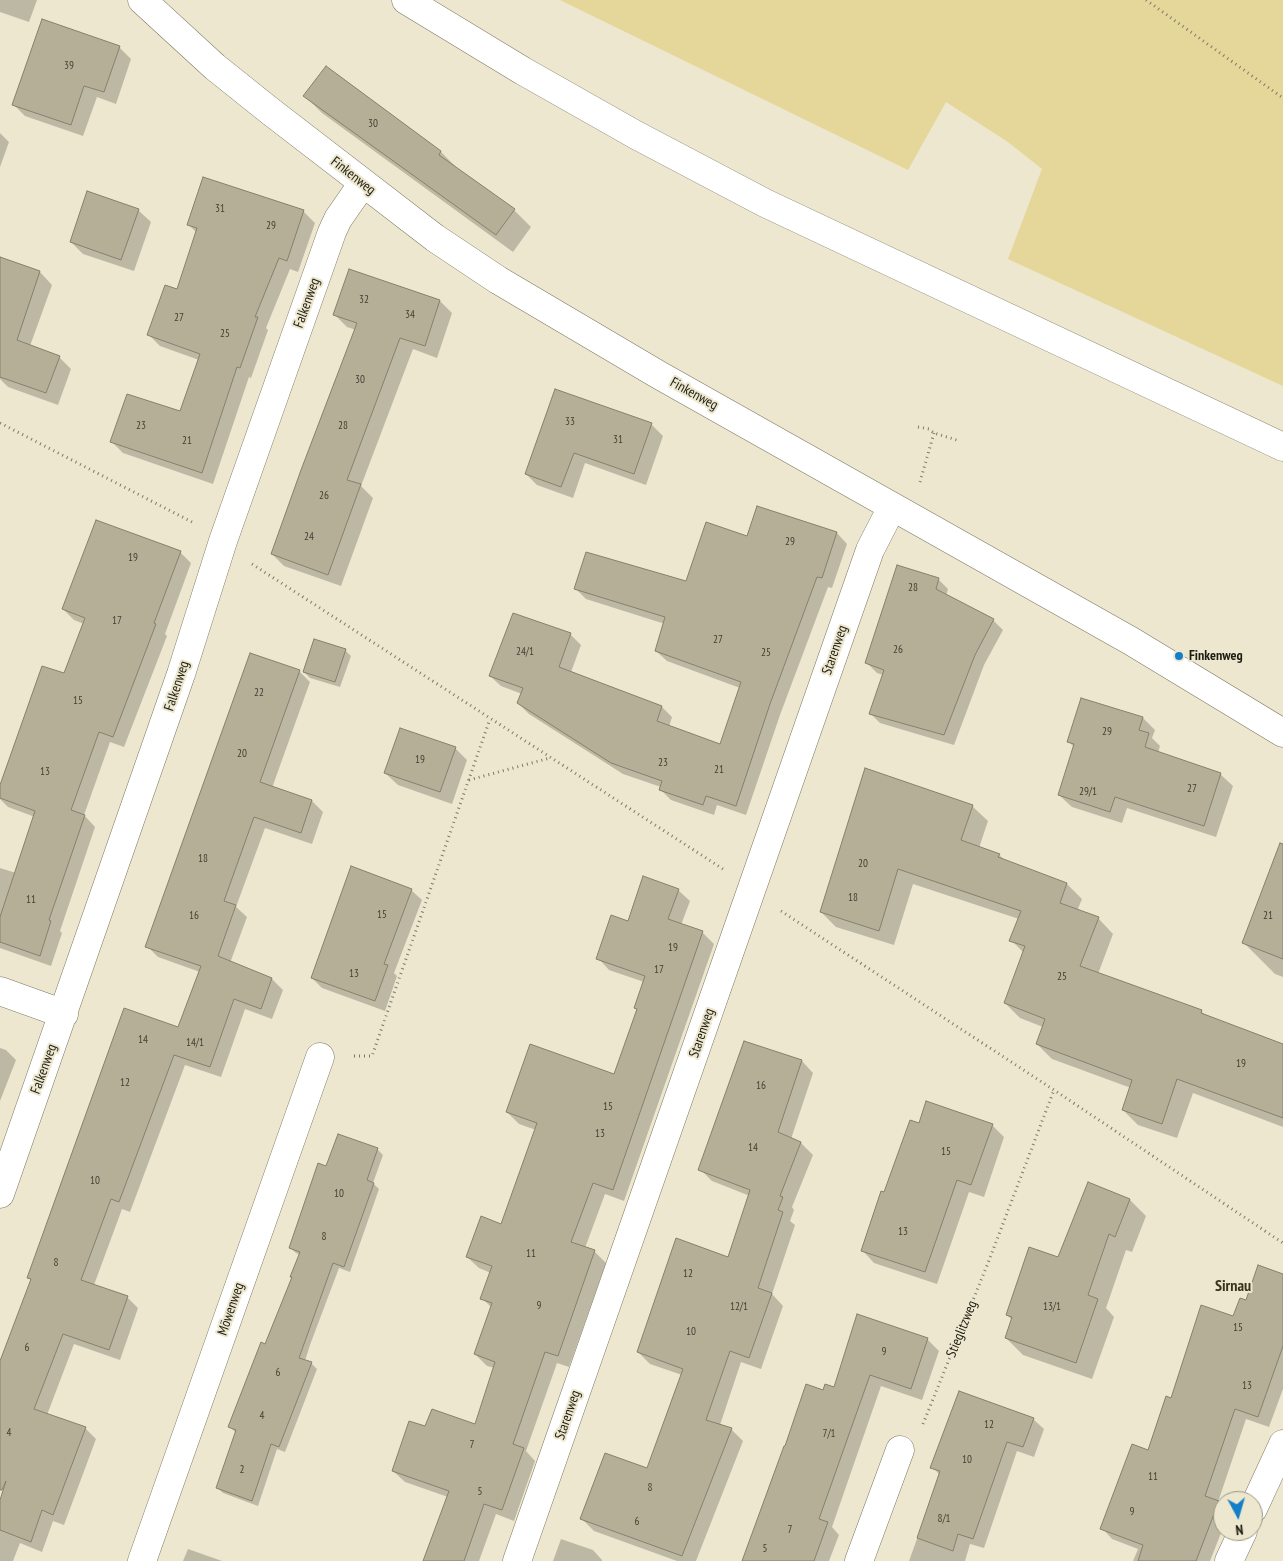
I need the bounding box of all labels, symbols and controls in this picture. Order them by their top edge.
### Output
house number: 39 [64,59,74,73]
house number: 30 [368,117,378,131]
street label: Finkenweg [327,153,379,199]
house number: 31 [215,202,225,216]
house number: 29 [266,219,276,233]
street label: Falkenweg [290,276,324,330]
house number: 32 [359,293,369,307]
house number: 34 [405,308,415,322]
house number: 27 [174,311,184,325]
house number: 25 [220,327,230,341]
house number: 30 [355,373,365,387]
street label: Finkenweg [667,374,721,414]
house number: 33 [565,415,575,429]
house number: 23 [136,419,146,433]
house number: 28 [338,419,348,433]
house number: 31 [613,433,623,447]
house number: 21 [182,434,192,448]
house number: 26 [319,489,329,503]
house number: 24 [304,530,314,544]
house number: 29 [785,535,795,549]
house number: 19 [128,551,138,565]
house number: 28 [908,581,918,595]
house number: 17 [112,614,122,628]
street label: Starenweg [819,623,851,677]
house number: 27 [713,633,723,647]
house number: 26 [893,643,903,657]
house number: 24/1 [516,645,534,659]
house number: 25 [761,646,771,660]
place label: Finkenweg [1189,648,1243,664]
marker: Finkenweg [1173,650,1185,662]
street label: Falkenweg [161,659,193,713]
house number: 22 [254,686,264,700]
house number: 15 [73,694,83,708]
house number: 29 [1102,725,1112,739]
house number: 20 [237,747,247,761]
house number: 19 [415,753,425,767]
house number: 23 [658,756,668,770]
house number: 21 [714,763,724,777]
house number: 13 [40,765,50,779]
house number: 27 [1187,782,1197,796]
house number: 29/1 [1079,785,1097,799]
house number: 18 [198,852,208,866]
house number: 20 [858,857,868,871]
house number: 18 [848,891,858,905]
house number: 11 [26,893,36,907]
house number: 15 [377,908,387,922]
house number: 16 [189,909,199,923]
house number: 21 [1263,909,1273,923]
house number: 19 [668,941,678,955]
house number: 17 [654,963,664,977]
house number: 13 [349,967,359,981]
house number: 25 [1057,970,1067,984]
street label: Starenweg [686,1006,718,1060]
house number: 14 [138,1033,148,1047]
house number: 14/1 [186,1036,204,1050]
street label: Falkenweg [27,1042,61,1096]
house number: 19 [1236,1057,1246,1071]
house number: 12 [120,1076,130,1090]
house number: 16 [756,1079,766,1093]
house number: 15 [603,1100,613,1114]
house number: 13 [595,1127,605,1141]
house number: 14 [748,1141,758,1155]
house number: 15 [941,1145,951,1159]
house number: 10 [90,1174,100,1188]
house number: 10 [334,1187,344,1201]
house number: 13 [898,1225,908,1239]
house number: 8 [322,1230,326,1244]
house number: 11 [526,1247,536,1261]
house number: 8 [54,1256,58,1270]
house number: 12 [683,1267,693,1281]
district label: Sirnau [1215,1276,1251,1296]
street label: Möwenweg [214,1280,248,1338]
street label: Stieglitzweg [943,1298,981,1360]
house number: 9 [537,1299,541,1313]
house number: 12/1 [730,1300,748,1314]
house number: 13/1 [1043,1300,1061,1314]
house number: 15 [1233,1321,1243,1335]
house number: 10 [686,1325,696,1339]
house number: 6 [25,1341,29,1355]
house number: 9 [882,1345,886,1359]
house number: 6 [276,1366,280,1380]
house number: 13 [1242,1379,1252,1393]
street label: Starenweg [552,1388,584,1442]
house number: 4 [260,1409,264,1423]
house number: 12 [984,1418,994,1432]
house number: 4 [7,1426,11,1440]
house number: 7/1 [822,1427,836,1441]
house number: 7 [470,1438,474,1452]
house number: 10 [962,1453,972,1467]
house number: 2 [240,1463,244,1477]
house number: 11 [1148,1470,1158,1484]
house number: 8 [648,1481,652,1495]
house number: 5 [478,1485,482,1499]
north arrow [1213,1491,1263,1541]
house number: 9 [1130,1505,1134,1519]
house number: 8/1 [937,1512,951,1526]
house number: 6 [635,1515,639,1529]
text: N [1235,1521,1244,1539]
house number: 7 [788,1523,792,1537]
house number: 5 [763,1542,767,1556]

